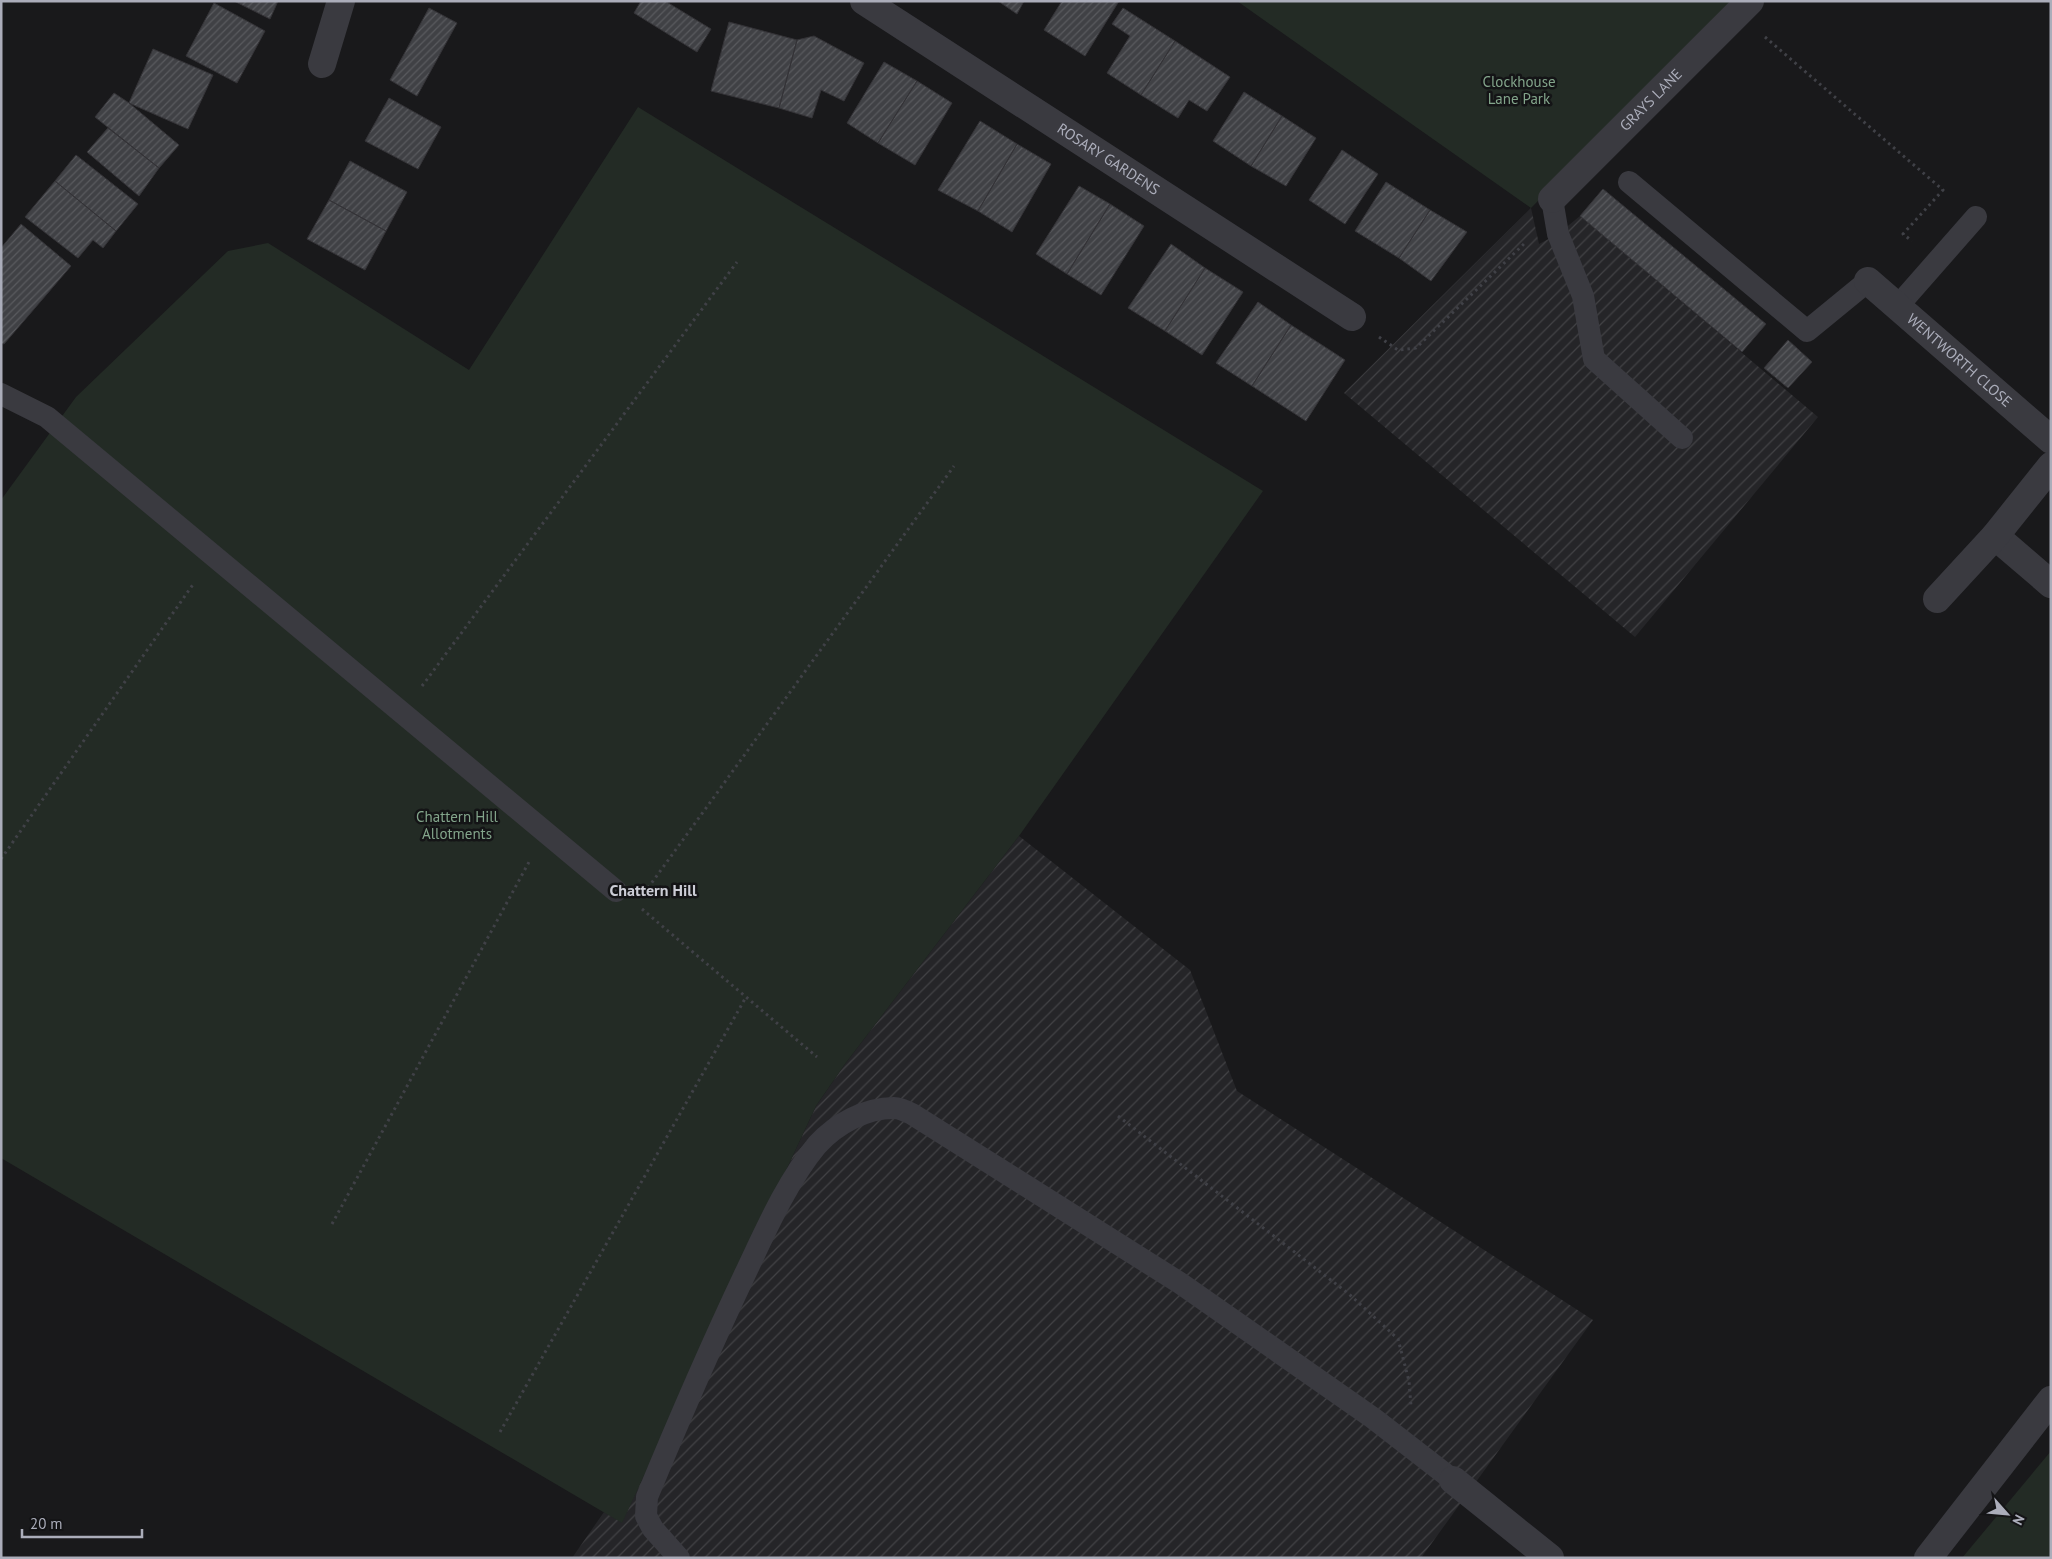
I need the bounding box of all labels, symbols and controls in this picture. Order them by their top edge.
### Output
street label: GRAYS LANE [1615,64,1686,135]
park label: Clockhouse Lane Park [1482,72,1556,108]
street label: ROSARY GARDENS [1054,119,1163,199]
street label: WENTWORTH CLOSE [1903,309,2016,411]
park label: Chattern Hill Allotments [416,807,499,843]
district label: Chattern Hill [609,880,697,900]
north arrow [1982,1489,2032,1539]
scale bar [22,1506,142,1538]
text: N [2008,1512,2029,1528]
text: 20 m [30,1514,63,1533]

